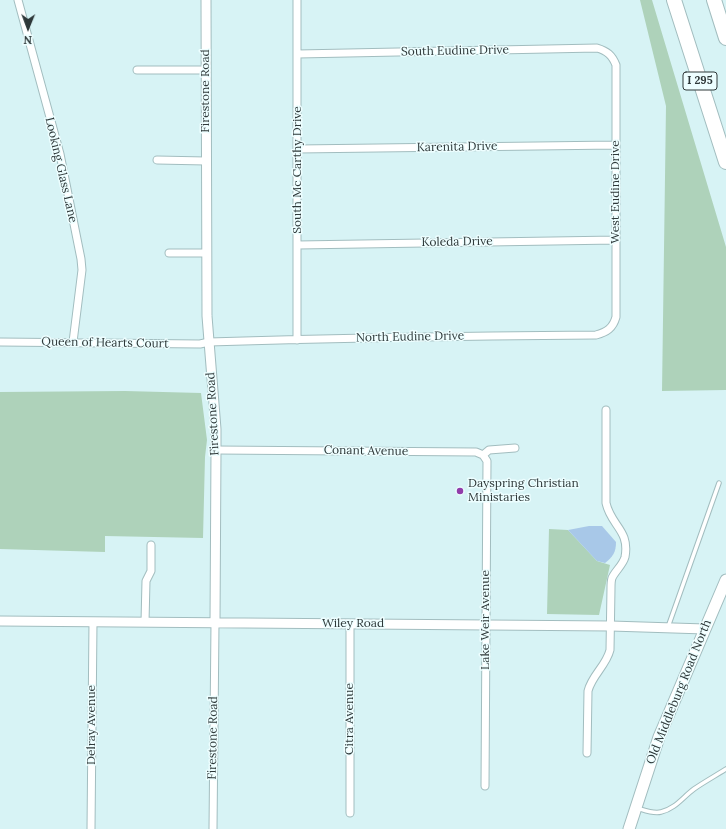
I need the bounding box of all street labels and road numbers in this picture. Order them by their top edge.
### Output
street label: South Eudine Drive [401,43,509,59]
street label: Firestone Road [199,49,213,133]
road number: I 295 [683,72,717,90]
street label: South Mc Carthy Drive [291,106,305,234]
street label: Looking Glass Lane [42,116,80,224]
street label: Karenita Drive [416,139,498,155]
street label: West Eudine Drive [609,140,623,244]
street label: Koleda Drive [421,234,493,250]
street label: North Eudine Drive [356,329,464,345]
street label: Queen of Hearts Court [41,335,169,351]
street label: Firestone Road [204,372,222,456]
street label: Conant Avenue [324,443,408,459]
street label: Lake Weir Avenue [479,570,493,670]
street label: Wiley Road [322,617,384,631]
street label: Old Middleburg Road North [643,618,715,766]
street label: Citra Avenue [343,683,357,755]
street label: Delray Avenue [85,685,99,765]
street label: Firestone Road [205,696,221,780]

